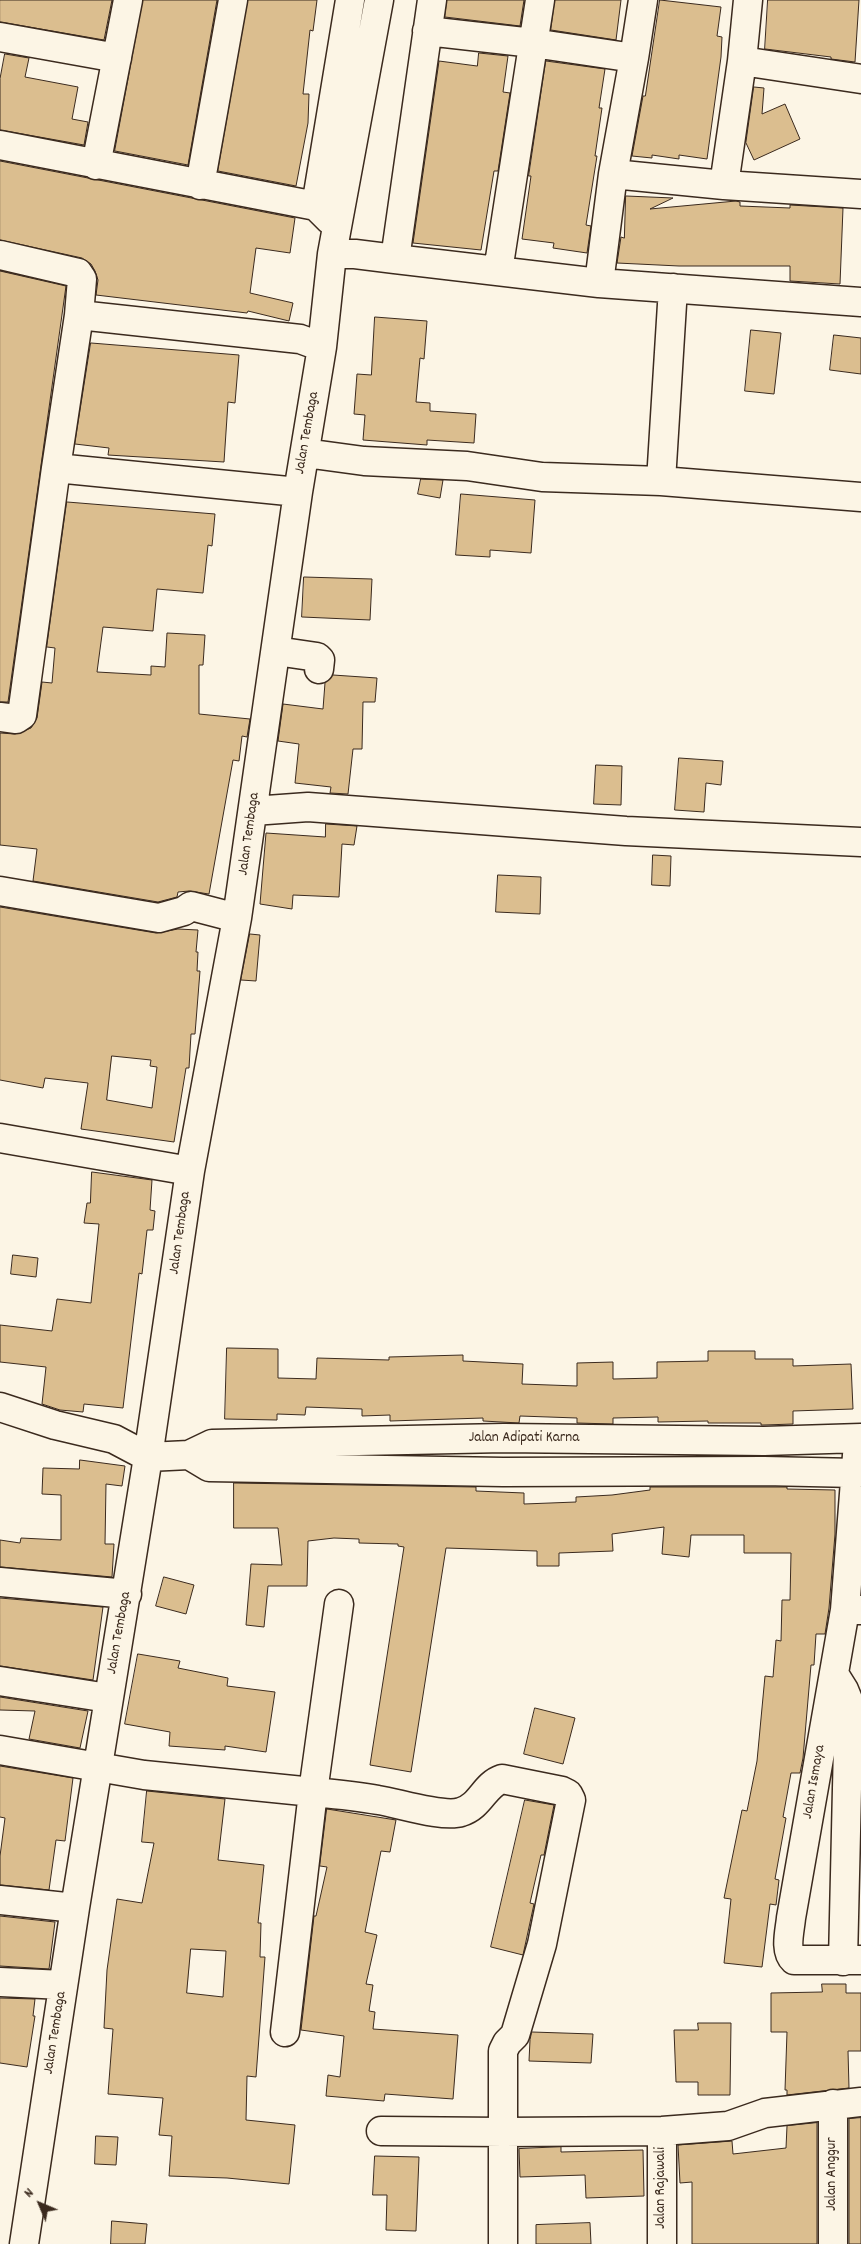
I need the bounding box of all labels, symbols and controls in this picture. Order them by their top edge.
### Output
street label: Jalan Tembaga [292,390,324,476]
street label: Jalan Tembaga [235,791,265,877]
street label: Jalan Tembaga [166,1190,196,1276]
street label: Jalan Adipati Karna [469,1430,579,1448]
street label: Jalan Tembaga [104,1590,136,1676]
street label: Jalan Ismaya [800,1744,830,1820]
street label: Jalan Tembaga [41,1990,71,2076]
street label: Jalan Anggur [824,2137,842,2211]
street label: Jalan Rajawali [653,2147,671,2229]
north arrow [15,2179,65,2229]
text: N [20,2184,39,2203]

